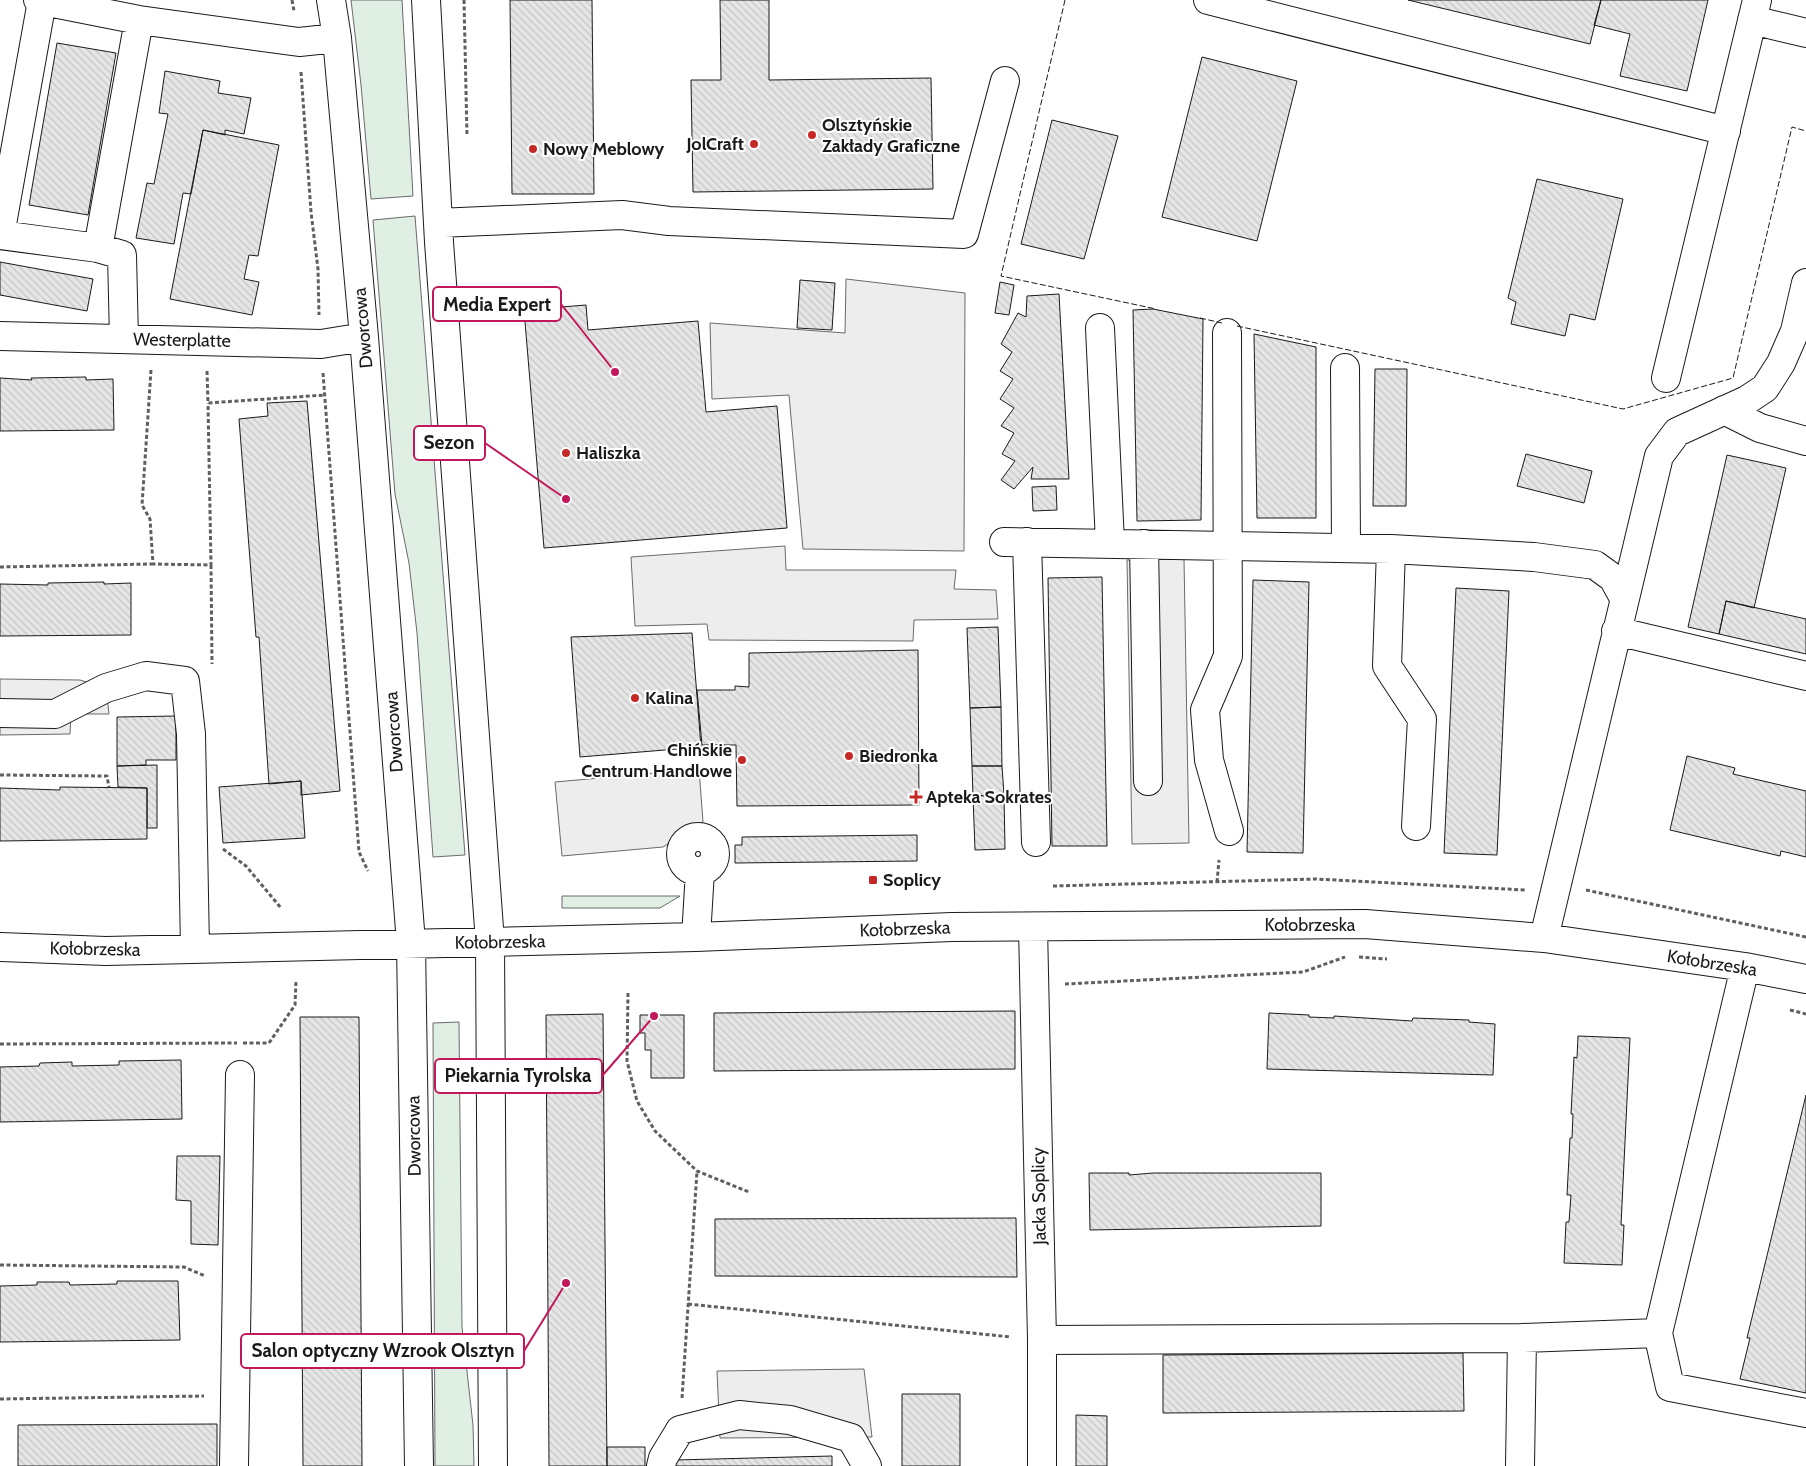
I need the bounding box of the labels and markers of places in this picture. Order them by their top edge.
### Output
place label: Olsztyńskie Zakłady Graficzne [822,114,960,157]
marker: Olsztyńskie Zakłady Graficzne [806,129,818,141]
place label: JolCraft [686,133,744,155]
place label: Nowy Meblowy [543,138,665,160]
marker: JolCraft [748,138,760,150]
marker: Nowy Meblowy [527,143,539,155]
callout: Media Expert [433,287,561,321]
callout: Sezon [414,426,485,460]
place label: Haliszka [576,442,641,464]
marker: Haliszka [560,447,572,459]
place label: Kalina [645,687,693,709]
marker: Kalina [629,692,641,704]
place label: Chińskie Centrum Handlowe [581,739,732,782]
place label: Biedronka [859,745,938,767]
marker: Biedronka [843,750,855,762]
marker: Chińskie Centrum Handlowe [736,754,748,766]
place label: Apteka Sokrates [926,786,1052,808]
marker: Apteka Sokrates [910,791,922,803]
place label: Soplicy [883,869,941,891]
marker: Soplicy [867,874,879,886]
callout: Piekarnia Tyrolska [435,1059,602,1093]
callout: Salon optyczny Wzrook Olsztyn [241,1334,524,1368]

